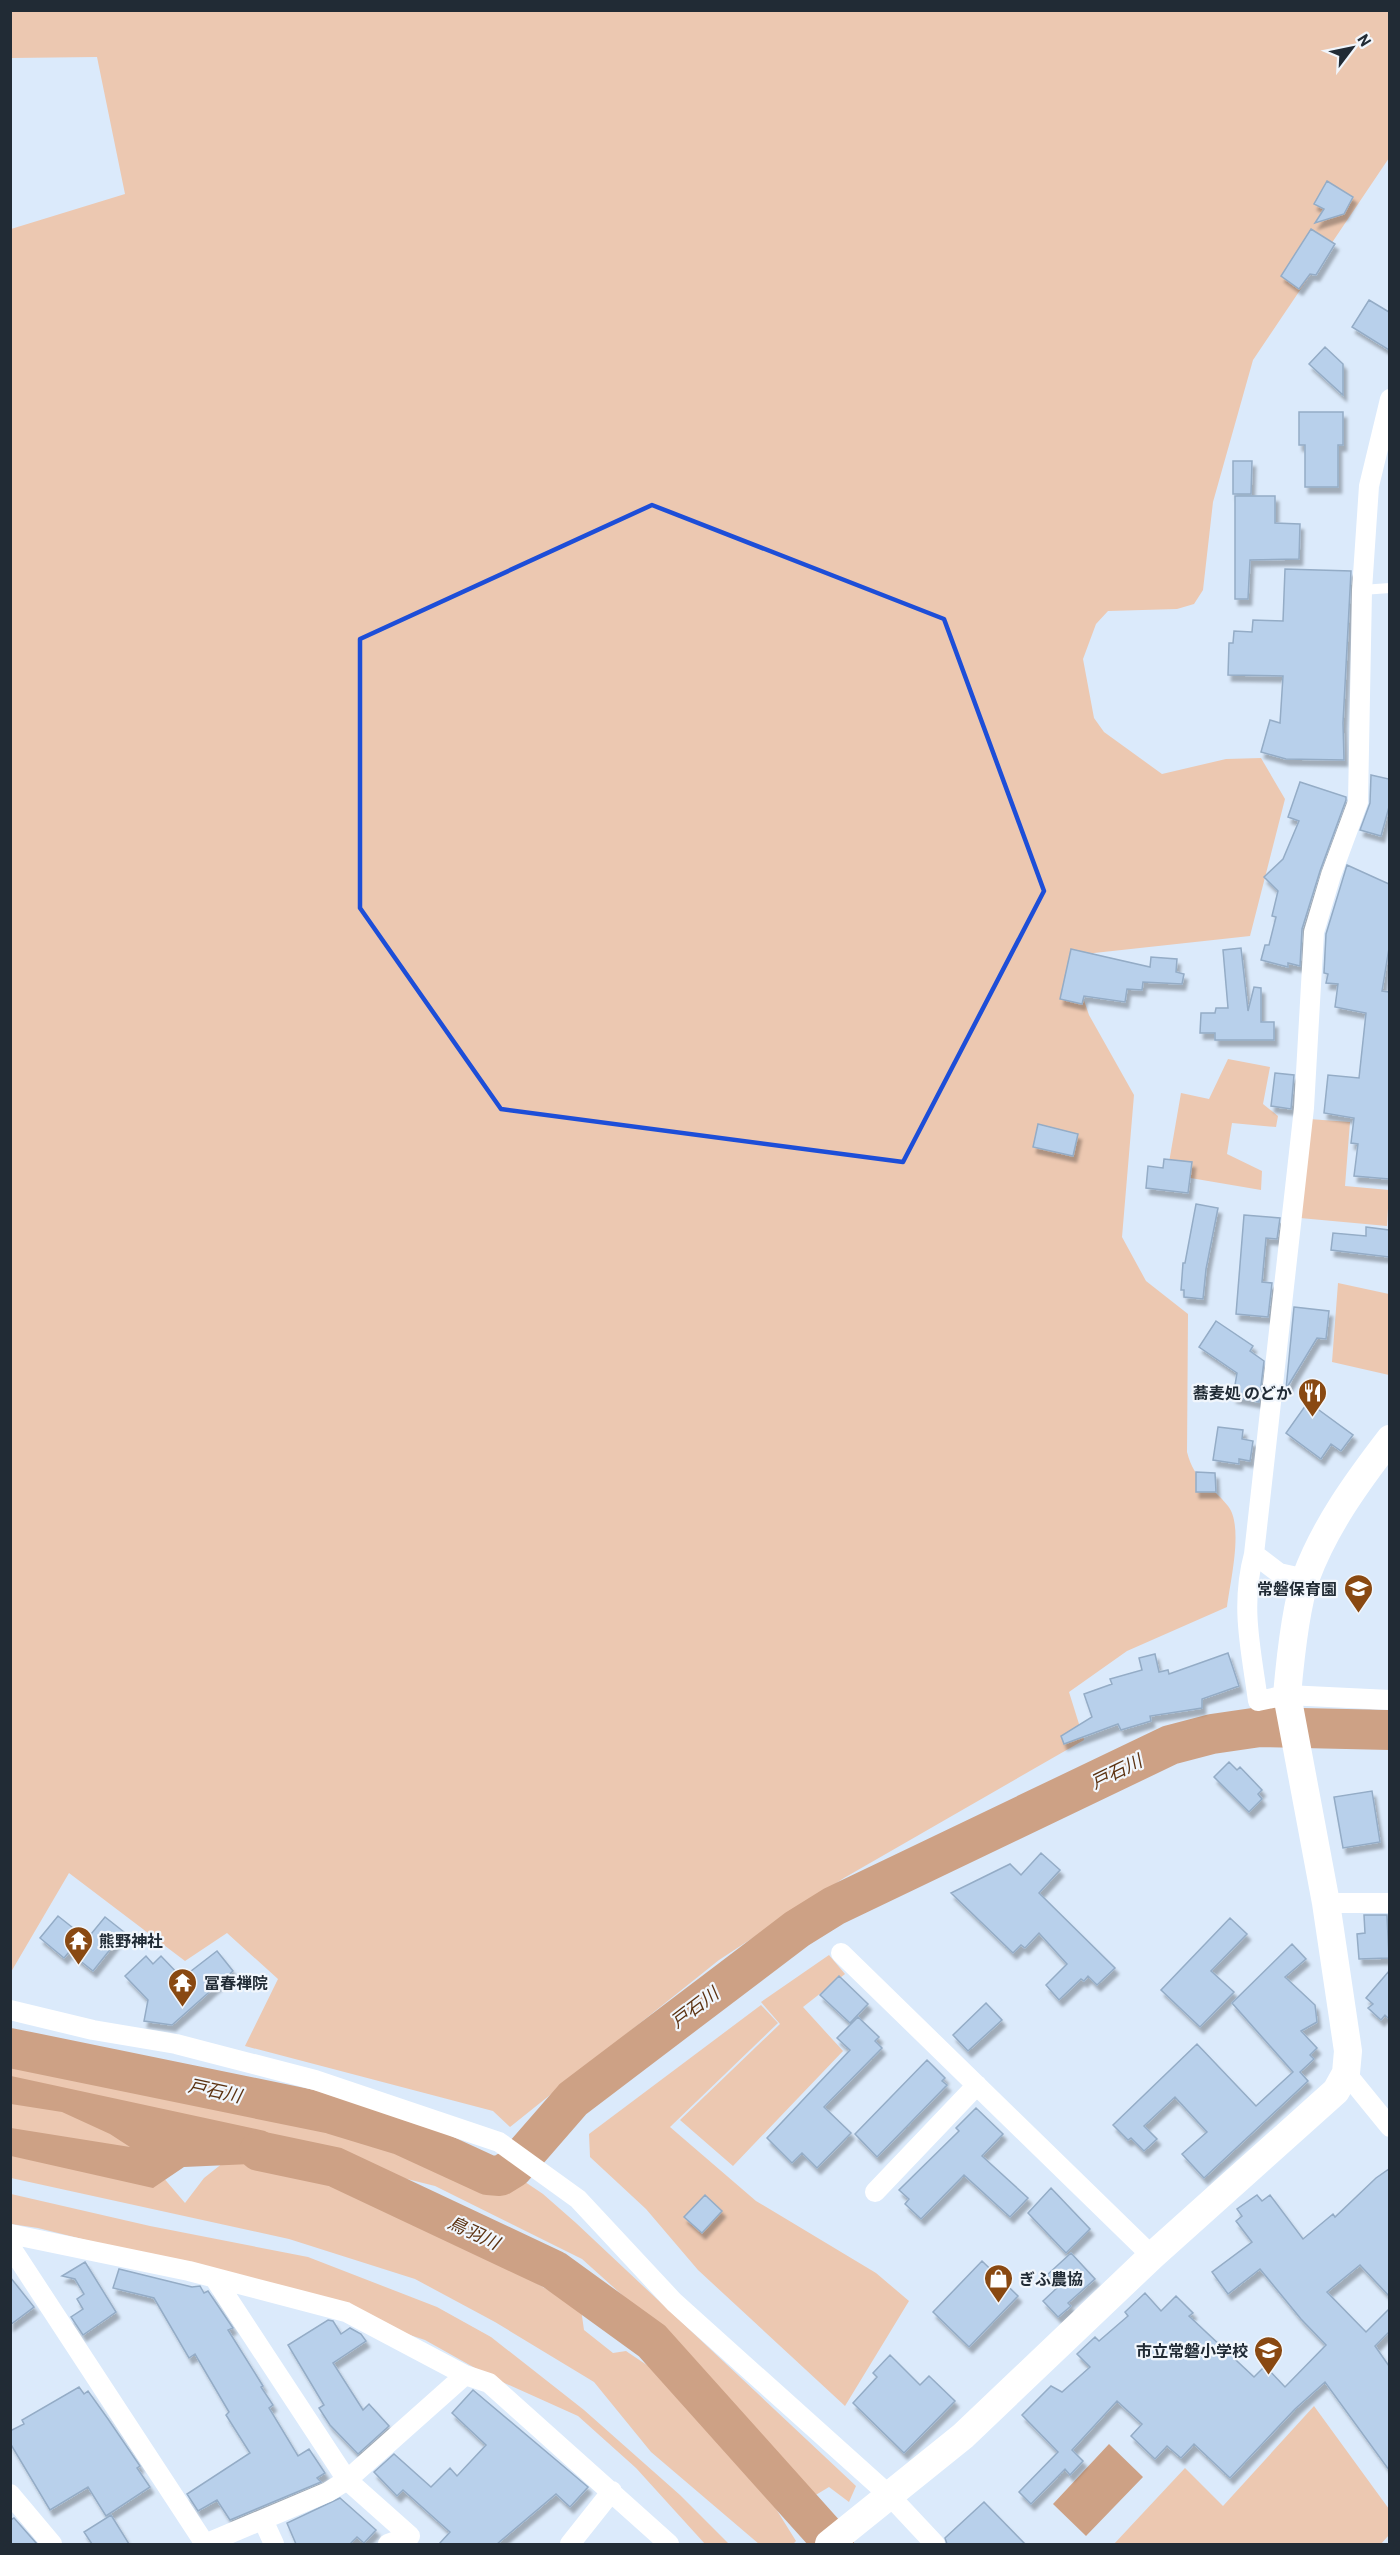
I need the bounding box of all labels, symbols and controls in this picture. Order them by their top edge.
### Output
north arrow [1322,18,1382,78]
text: N [1354,30,1376,49]
restaurant icon: 蕎麦処 のどか [1297,1376,1329,1418]
place label: 蕎麦処 のどか [1193,1383,1292,1402]
school or university icon: 常磐保育園 [1342,1572,1374,1614]
place label: 常磐保育園 [1257,1579,1337,1598]
water label: 戸石川 [1087,1748,1147,1793]
temple icon: 熊野神社 [62,1924,94,1966]
place label: 熊野神社 [99,1931,163,1950]
temple icon: 冨春禅院 [167,1966,199,2008]
place label: 冨春禅院 [204,1973,268,1992]
water label: 戸石川 [666,1981,724,2032]
water label: 戸石川 [186,2074,246,2107]
water label: 鳥羽川 [445,2211,505,2254]
shop icon: ぎふ農協 [982,2262,1014,2304]
place label: ぎふ農協 [1019,2269,1083,2288]
school or university icon: 市立常磐小学校 [1253,2334,1285,2376]
place label: 市立常磐小学校 [1136,2341,1248,2360]

